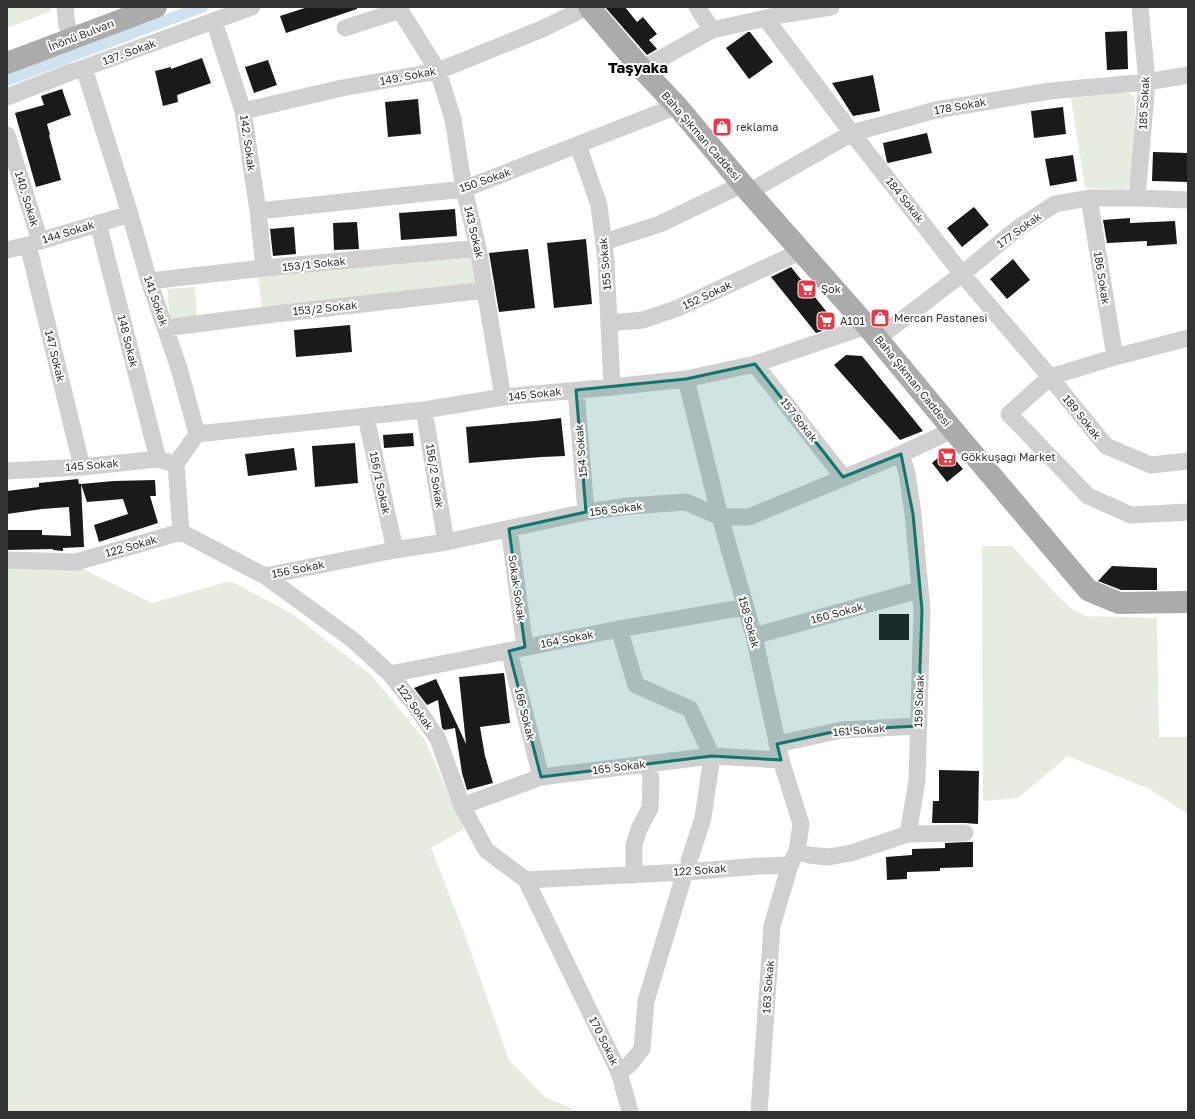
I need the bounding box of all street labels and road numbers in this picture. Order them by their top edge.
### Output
street label: İnönü Bulvarı [46,16,116,53]
street label: 137. Sokak [100,36,157,67]
street label: 149. Sokak [379,64,437,87]
street label: 185 Sokak [1136,76,1151,130]
street label: Baha Şıkman Caddesi [659,89,744,183]
street label: 178 Sokak [933,95,987,116]
street label: 142. Sokak [238,114,259,172]
street label: 150 Sokak [457,165,512,194]
street label: 140. Sokak [13,170,42,228]
street label: 184 Sokak [884,175,927,225]
street label: 143 Sokak [462,204,487,259]
street label: 177 Sokak [994,209,1044,250]
street label: 144 Sokak [40,217,95,246]
street label: 155 Sokak [596,237,613,291]
street label: 186 Sokak [1092,250,1113,305]
street label: 153/1 Sokak [282,254,346,273]
street label: 141 Sokak [142,274,171,328]
street label: 152 Sokak [680,277,734,312]
street label: 153/2 Sokak [292,298,358,317]
street label: 148 Sokak [116,313,141,368]
street label: 147 Sokak [43,329,68,383]
street label: Baha Şıkman Caddesi [873,333,954,429]
street label: 145 Sokak [508,384,562,403]
street label: 189 Sokak [1060,392,1104,442]
street label: 157 Sokak [778,395,821,444]
street label: 154 Sokak [572,424,589,478]
street label: 156/2 Sokak [424,443,447,509]
street label: 156/1 Sokak [367,450,393,516]
street label: 145 Sokak [65,456,119,473]
street label: 156 Sokak [589,499,643,518]
street label: 122 Sokak [104,532,158,559]
street label: Sokak Sokak [506,554,529,622]
street label: 156 Sokak [271,557,325,580]
street label: 158 Sokak [736,594,763,649]
street label: 160 Sokak [809,599,865,626]
street label: 164 Sokak [539,627,594,650]
street label: 159 Sokak [911,674,926,728]
street label: 122 Sokak [395,681,436,732]
street label: 166 Sokak [513,686,538,741]
street label: 161 Sokak [832,721,886,738]
street label: 165 Sokak [592,757,646,776]
street label: 122 Sokak [673,861,727,878]
street label: 163 Sokak [759,960,776,1014]
street label: 170 Sokak [587,1014,622,1067]

